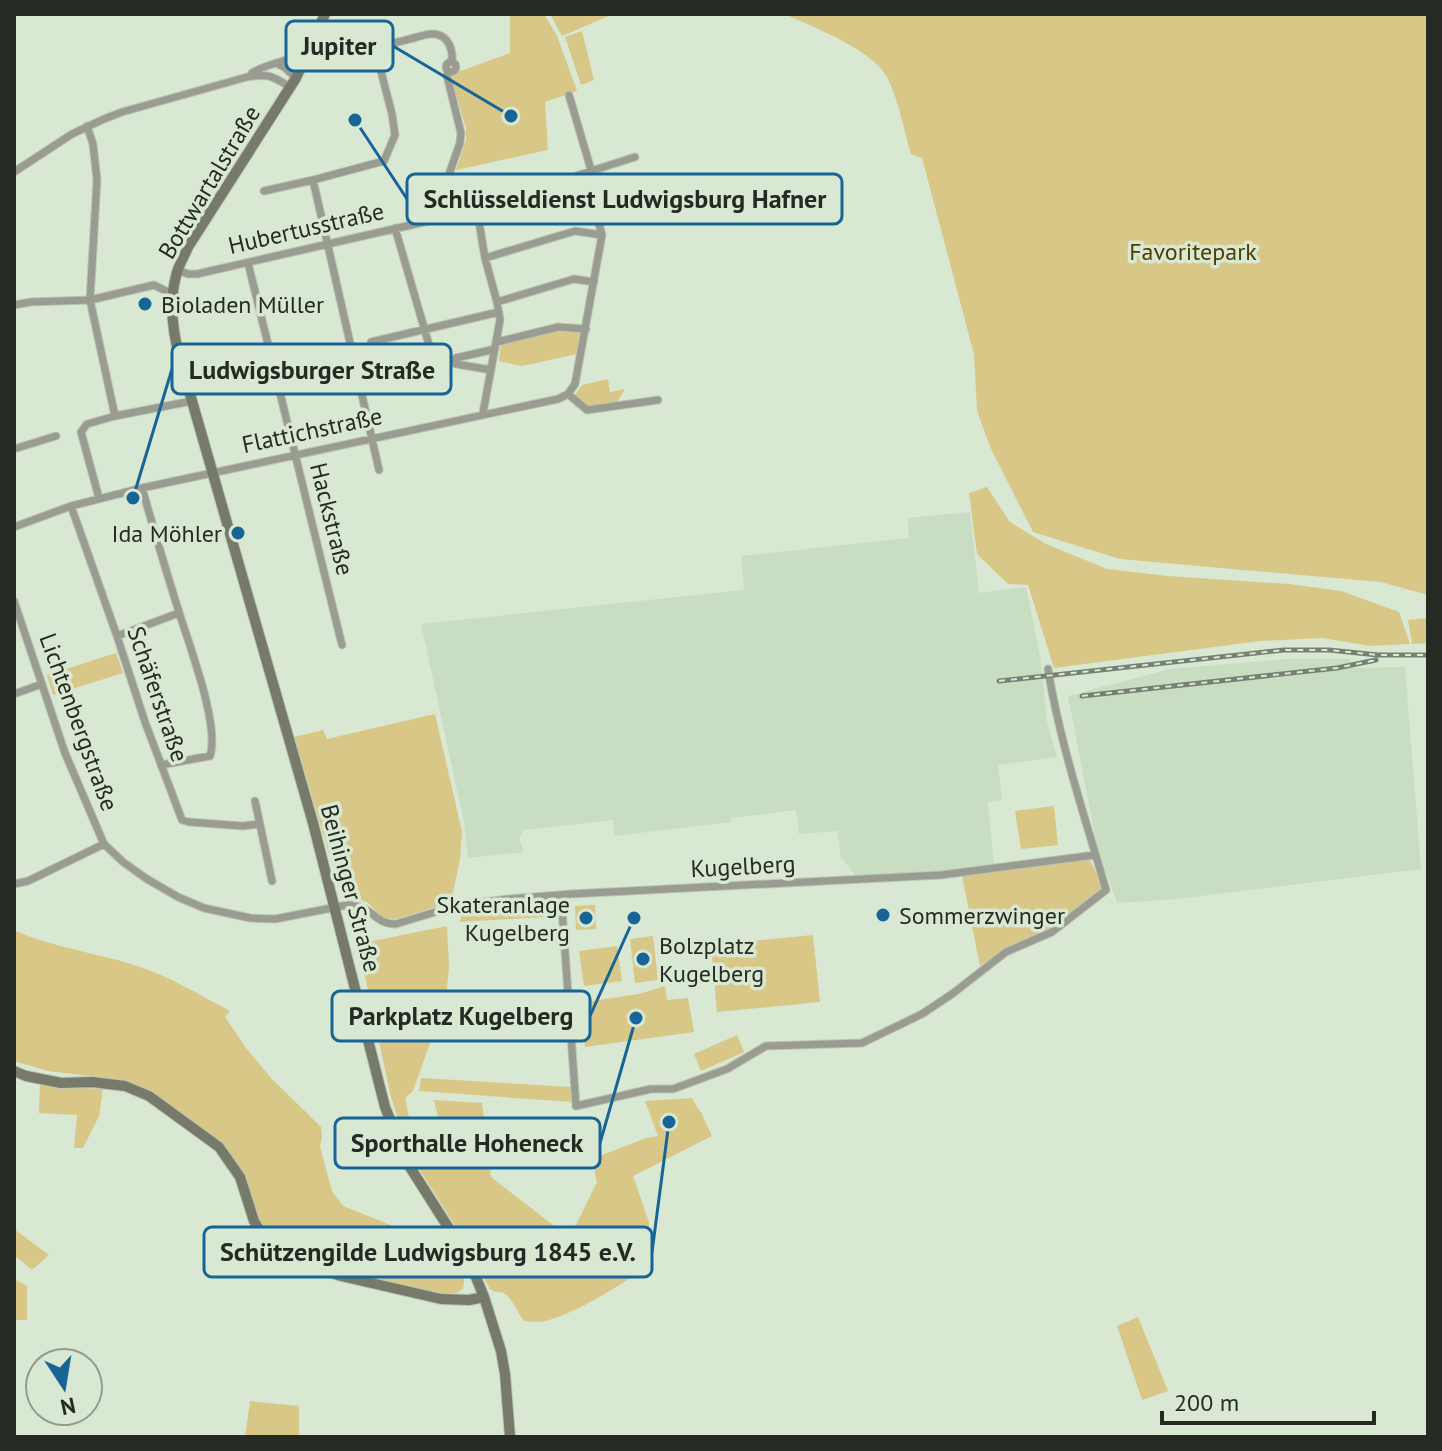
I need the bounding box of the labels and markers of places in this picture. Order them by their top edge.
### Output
callout: Jupiter [286,21,393,71]
callout: Schlüsseldienst Ludwigsburg Hafner [407,174,842,224]
place label: Bioladen Müller [161,289,324,320]
marker: Bioladen Müller [136,295,154,313]
callout: Ludwigsburger Straße [172,344,451,394]
place label: Ida Möhler [111,518,222,549]
marker: Ida Möhler [229,524,247,542]
place label: Skateranlage Kugelberg [437,889,570,948]
place label: Sommerzwinger [899,900,1065,931]
marker: Sommerzwinger [874,906,892,924]
marker: Skateranlage Kugelberg [577,909,595,927]
place label: Bolzplatz Kugelberg [659,930,764,989]
marker: Bolzplatz Kugelberg [634,950,652,968]
callout: Parkplatz Kugelberg [332,991,590,1041]
callout: Sporthalle Hoheneck [335,1118,600,1168]
callout: Schützengilde Ludwigsburg 1845 e.V. [204,1227,652,1277]

